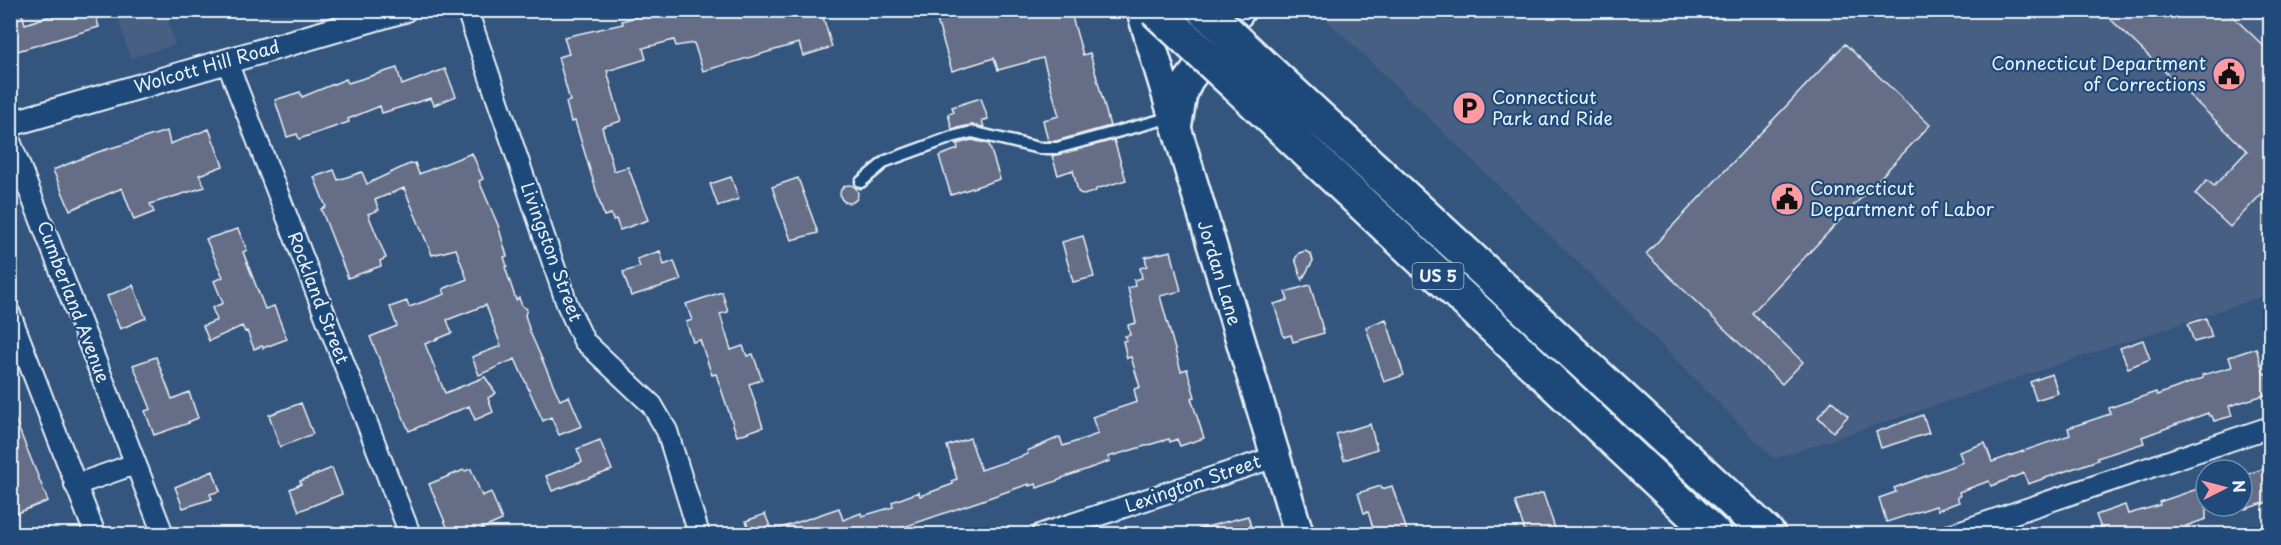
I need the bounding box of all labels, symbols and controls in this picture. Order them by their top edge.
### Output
street label: Wolcott Hill Road [131,32,282,99]
place label: Connecticut Department of Corrections [1991,49,2206,97]
public building icon: Connecticut Department of Corrections [2211,56,2247,92]
place label: Connecticut Park and Ride [1492,83,1613,131]
parking icon: Connecticut Park and Ride [1451,90,1487,126]
place label: Connecticut Department of Labor [1810,174,1995,222]
street label: Livingston Street [515,178,590,325]
public building icon: Connecticut Department of Labor [1769,181,1805,217]
street label: Jordan Lane [1192,216,1249,329]
street label: Cumberland Avenue [31,217,118,387]
street label: Rockland Street [282,228,357,367]
road number: US 5 [1412,263,1464,289]
street label: Lexington Street [1121,447,1264,518]
north arrow [2194,458,2254,518]
text: N [2227,479,2253,494]

